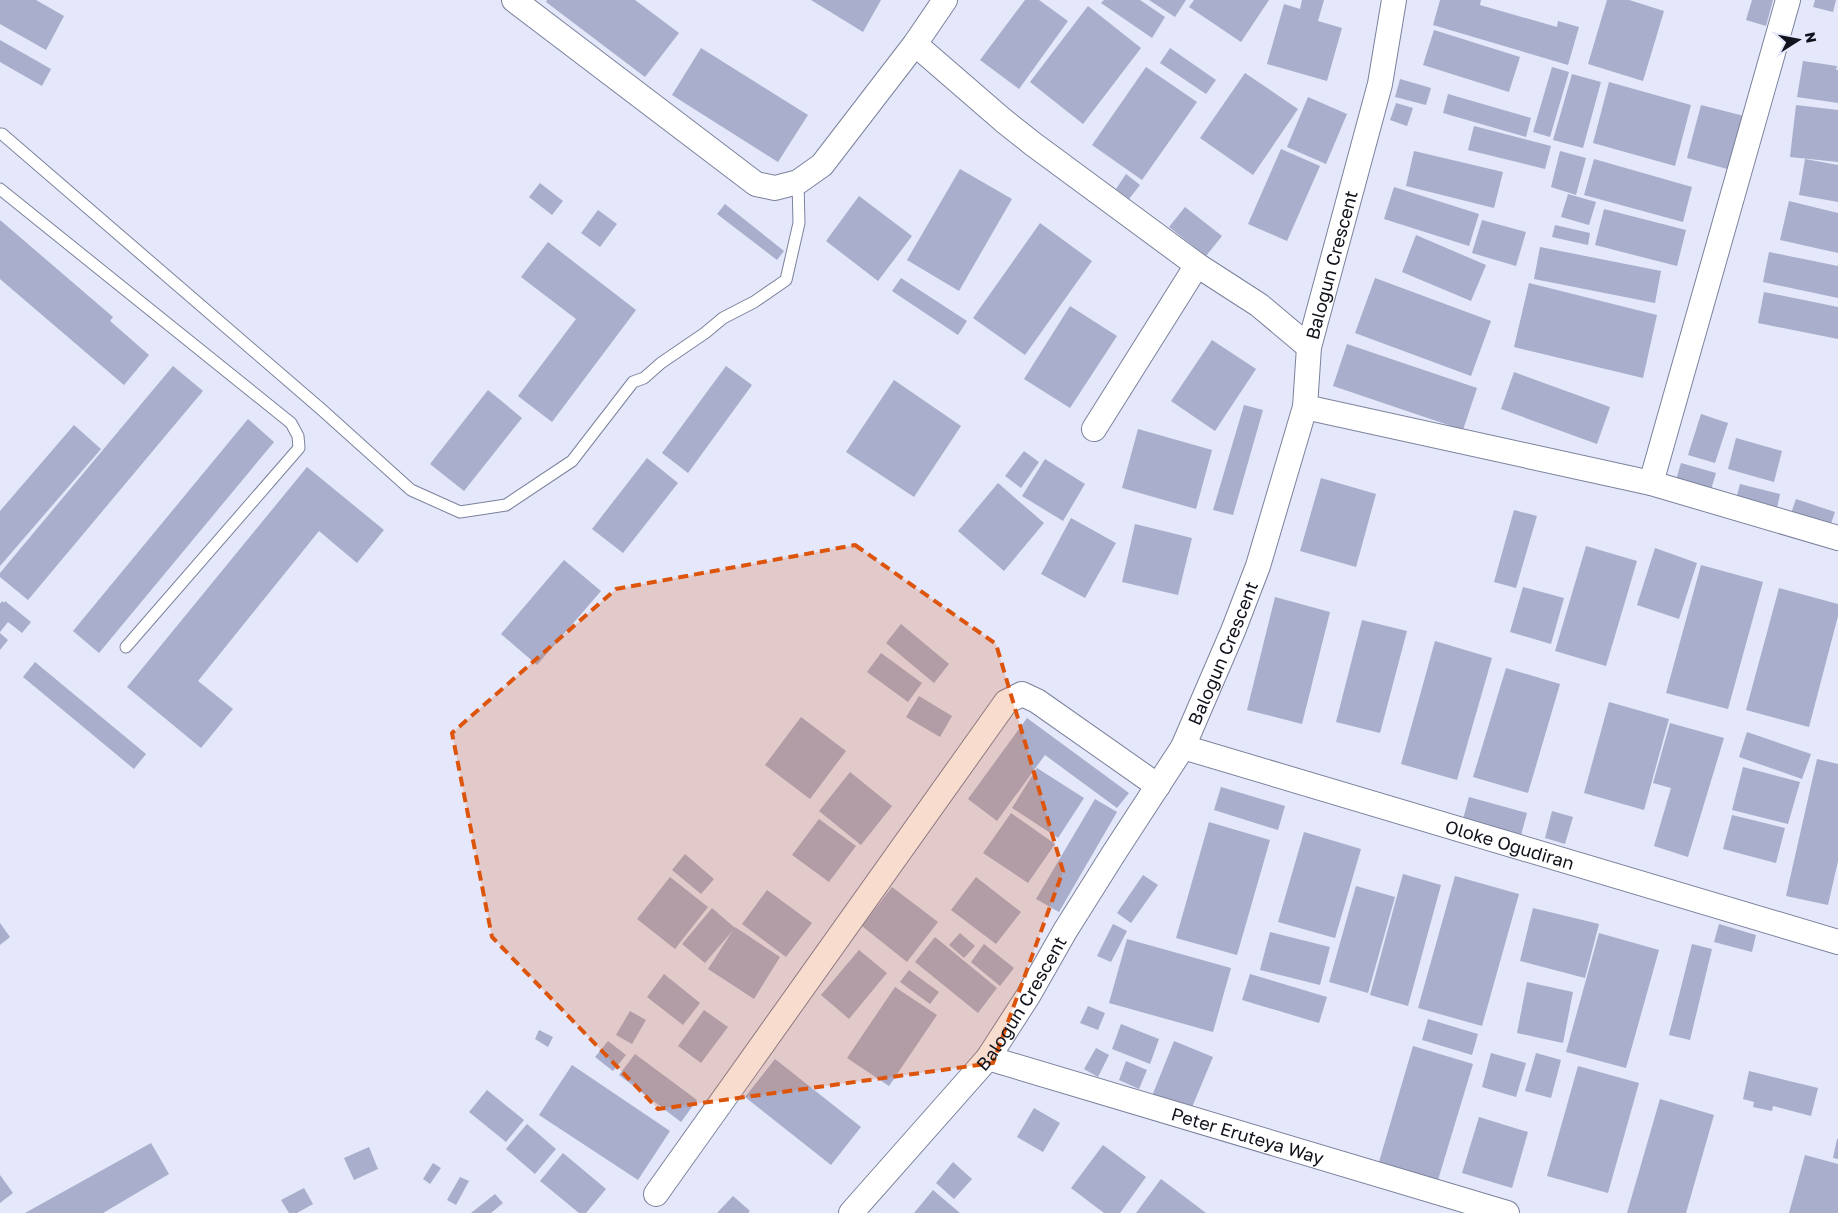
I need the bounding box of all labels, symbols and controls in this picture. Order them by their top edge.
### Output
north arrow [1773,15,1823,65]
text: N [1802,31,1821,44]
street label: Balogun Crescent [1301,188,1362,342]
street label: Balogun Crescent [1183,578,1262,728]
street label: Oloke Ogudiran [1443,815,1577,874]
street label: Balogun Crescent [971,932,1071,1075]
street label: Peter Eruteya Way [1169,1102,1327,1169]

